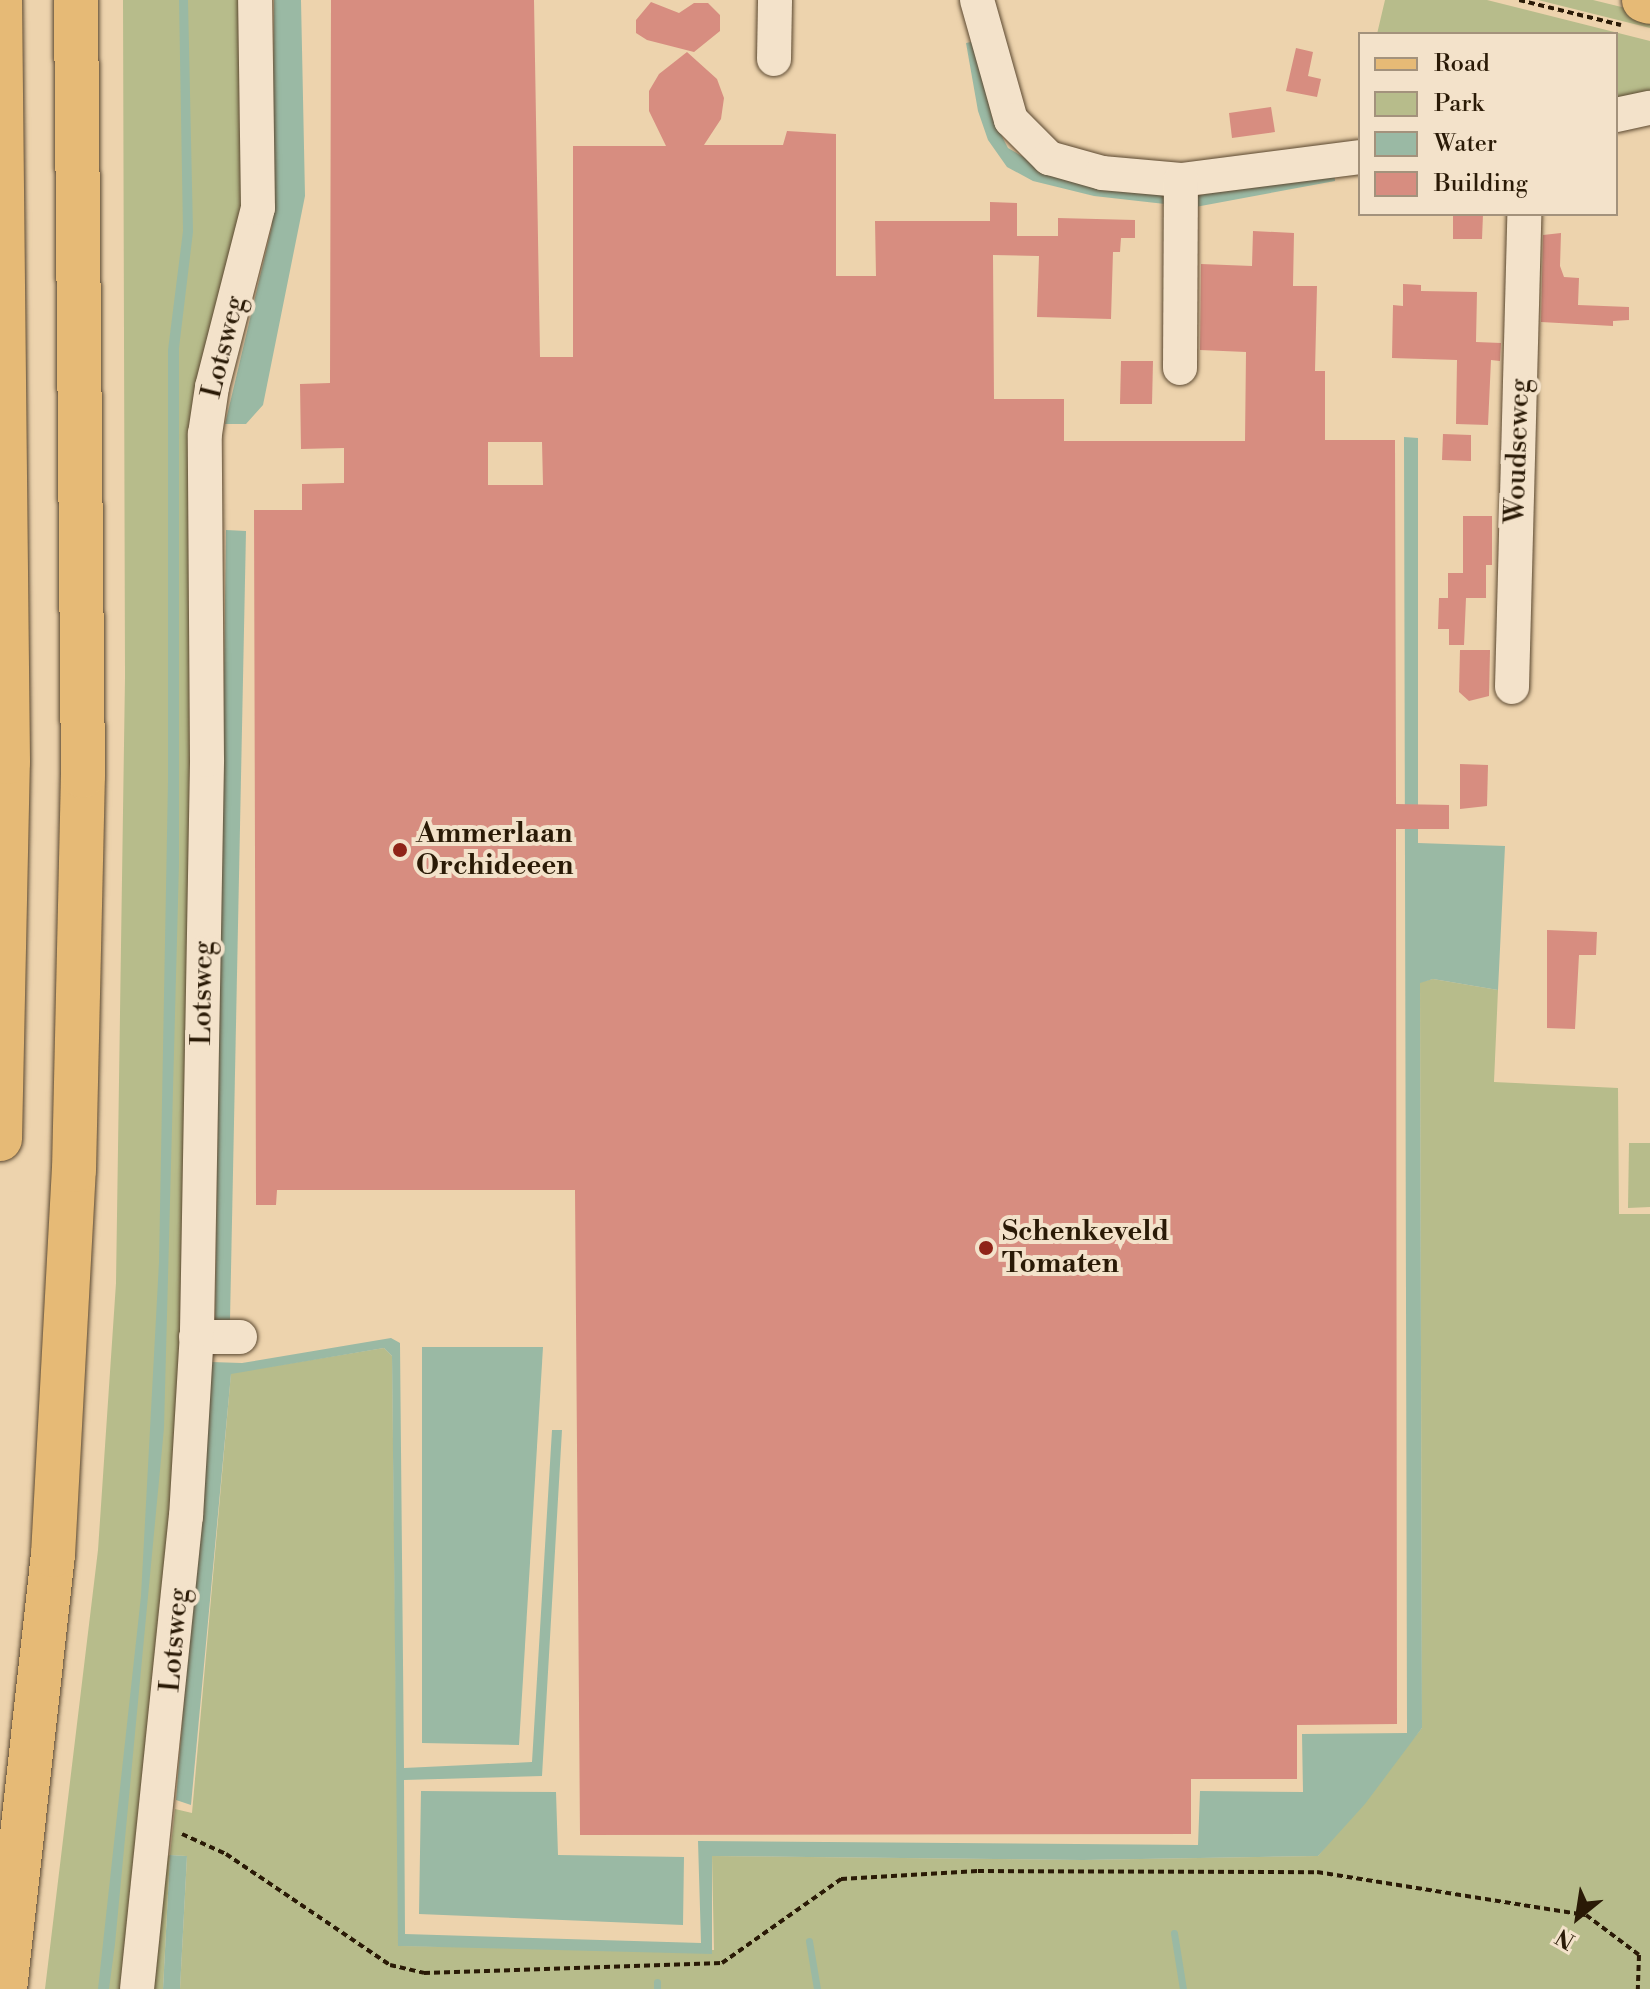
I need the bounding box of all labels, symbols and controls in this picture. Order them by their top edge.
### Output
legend [1358,32,1618,216]
text: Road [1434,49,1490,79]
text: Park [1434,89,1484,119]
text: Water [1434,129,1497,159]
text: Building [1434,169,1528,199]
street label: Lotsweg [195,292,253,402]
street label: Woudseweg [1499,378,1537,524]
place label: Ammerlaan Orchideeen [416,817,574,883]
marker: Ammerlaan Orchideeen [391,841,409,859]
street label: Lotsweg [185,940,221,1046]
place label: Schenkeveld Tomaten [1002,1215,1169,1281]
marker: Schenkeveld Tomaten [977,1239,995,1257]
street label: Lotsweg [154,1586,196,1694]
north arrow [1538,1877,1618,1957]
text: N [1551,1922,1580,1954]

